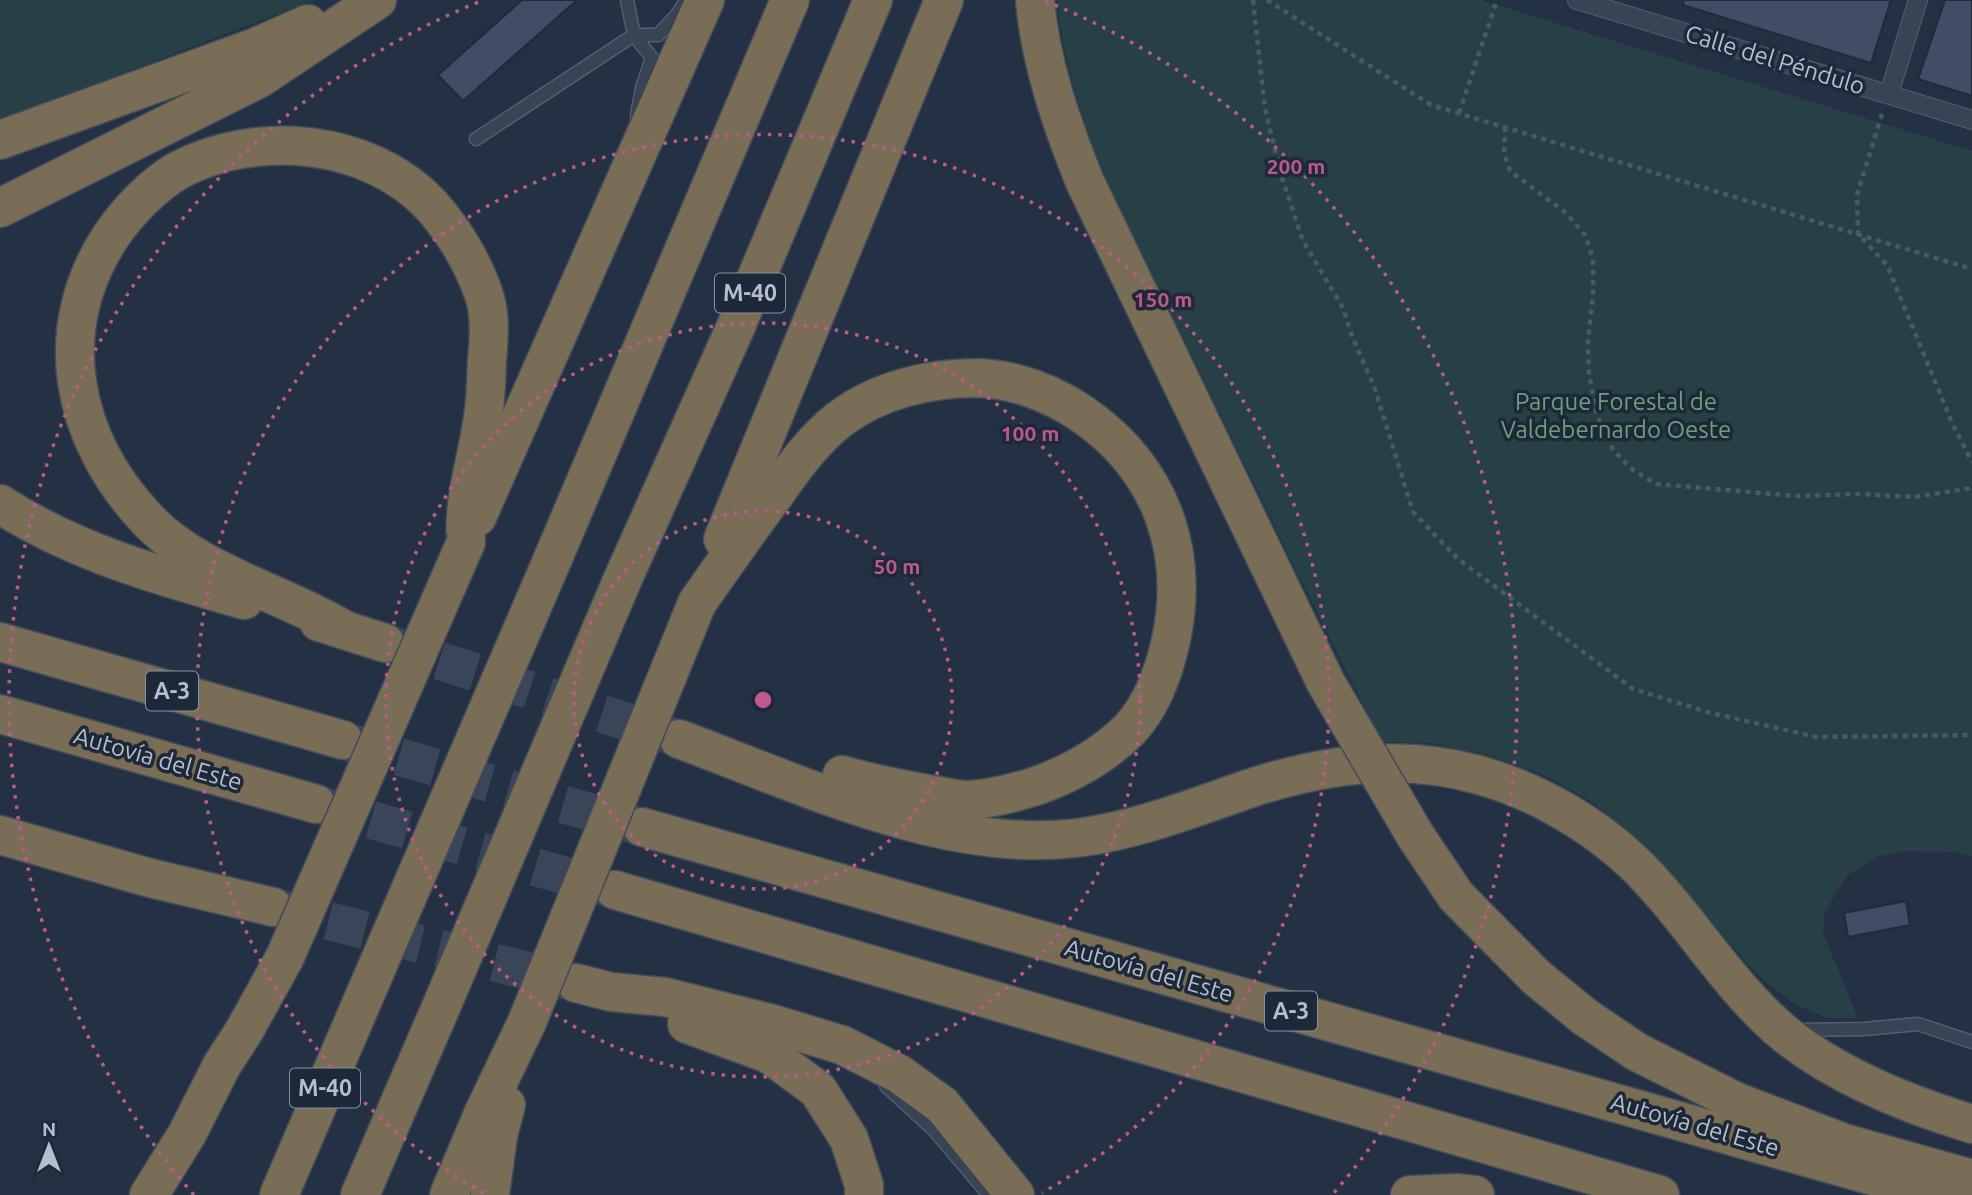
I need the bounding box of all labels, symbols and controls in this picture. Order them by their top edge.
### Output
street label: Calle del Péndulo [1682,19,1868,100]
text: 200 m [1267,154,1325,178]
road number: M-40 [715,274,785,312]
text: 150 m [1134,287,1192,311]
park label: Parque Forestal de Valdebernardo Oeste [1501,388,1731,443]
text: 100 m [1001,421,1059,445]
text: 50 m [874,554,920,578]
road number: A-3 [146,671,198,710]
centre of rings [751,688,775,712]
street label: Autovía del Este [71,722,245,795]
street label: Autovía del Este [1062,934,1236,1007]
road number: A-3 [1265,992,1317,1030]
road number: M-40 [290,1068,360,1107]
street label: Autovía del Este [1608,1088,1782,1161]
north arrow [14,1111,84,1181]
text: N [42,1118,56,1140]

